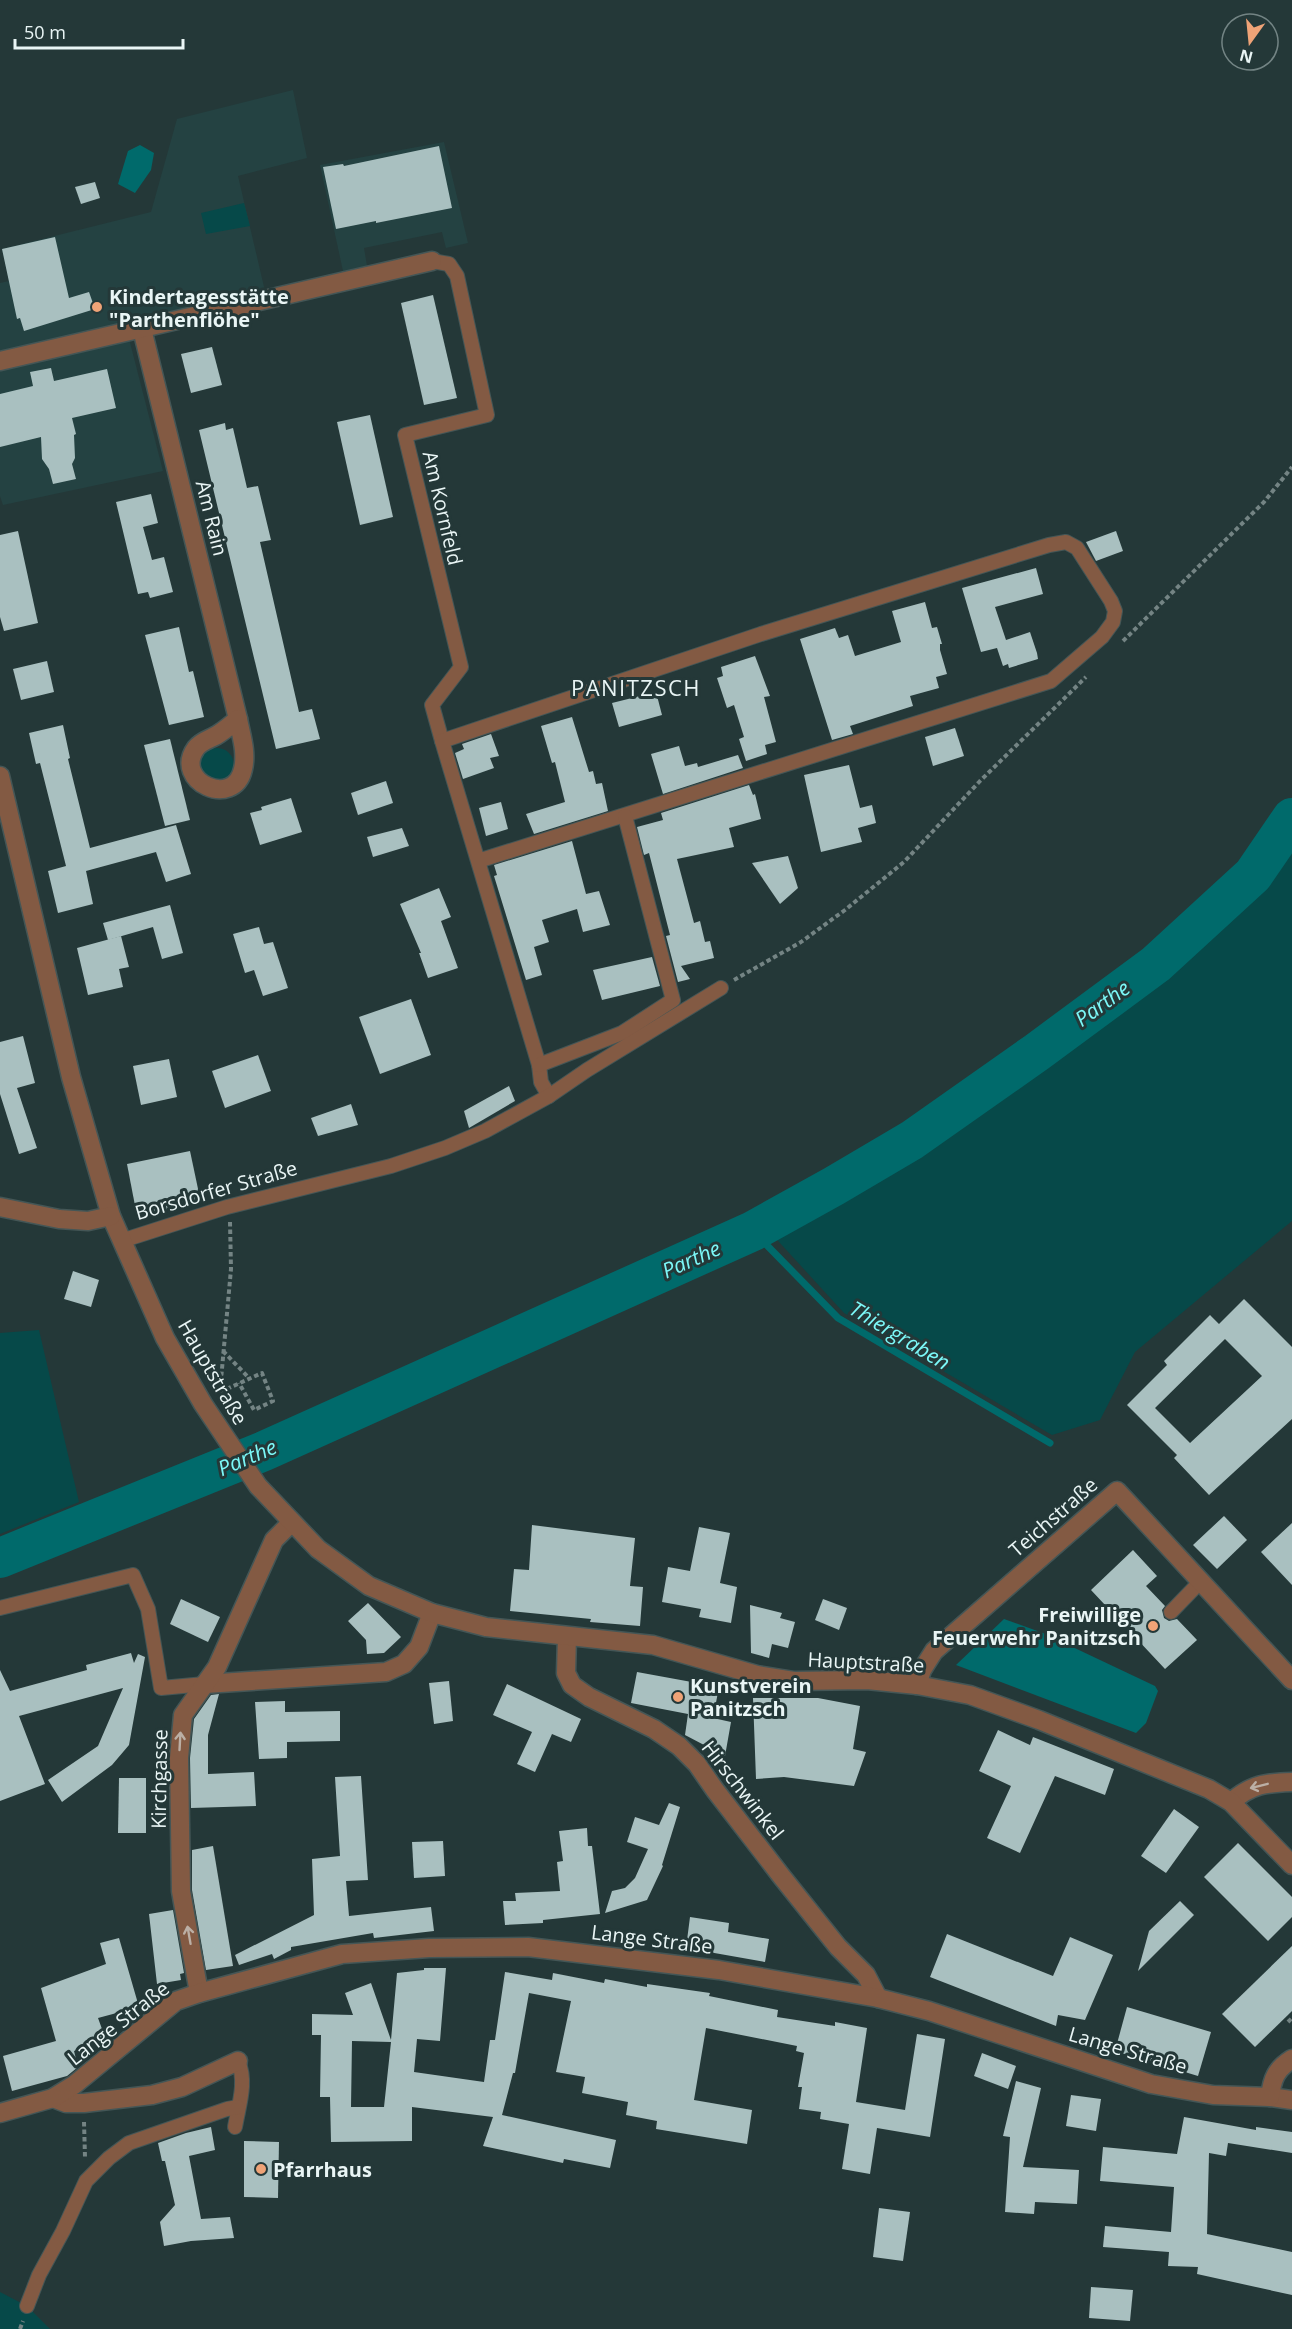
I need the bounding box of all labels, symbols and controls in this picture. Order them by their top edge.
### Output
scale bar [15,12,183,50]
north arrow [1220,12,1280,72]
text: 50 m [24,20,66,44]
text: N [1237,44,1255,69]
place label: Kindertagesstätte "Parthenflöhe" [109,283,289,333]
marker: Kindertagesstätte "Parthenflöhe" [90,300,104,314]
street label: Am Kornfeld [417,448,469,568]
street label: Am Rain [190,477,234,559]
district label: PANITZSCH [571,672,701,702]
water label: Parthe [1069,974,1135,1032]
street label: Borsdorfer Straße [132,1154,300,1226]
water label: Parthe [657,1234,725,1284]
water label: Thiergraben [845,1294,955,1376]
street label: Hauptstraße [172,1315,254,1429]
water label: Parthe [213,1432,281,1482]
street label: Teichstraße [1003,1471,1103,1563]
place label: Freiwillige Feuerwehr Panitzsch [932,1601,1141,1651]
marker: Freiwillige Feuerwehr Panitzsch [1146,1619,1160,1633]
street label: Hauptstraße [807,1645,925,1679]
place label: Kunstverein Panitzsch [690,1672,812,1722]
marker: Kunstverein Panitzsch [671,1690,685,1704]
street label: Kirchgasse [145,1729,173,1829]
one-way arrow [174,1731,185,1751]
street label: Hirschwinkel [696,1735,790,1845]
one-way arrow [1250,1781,1269,1792]
street label: Lange Straße [590,1918,714,1960]
one-way arrow [183,1926,194,1946]
street label: Lange Straße [62,1975,174,2071]
street label: Lange Straße [1066,2020,1190,2080]
place label: Pfarrhaus [273,2156,372,2183]
marker: Pfarrhaus [254,2162,268,2176]

